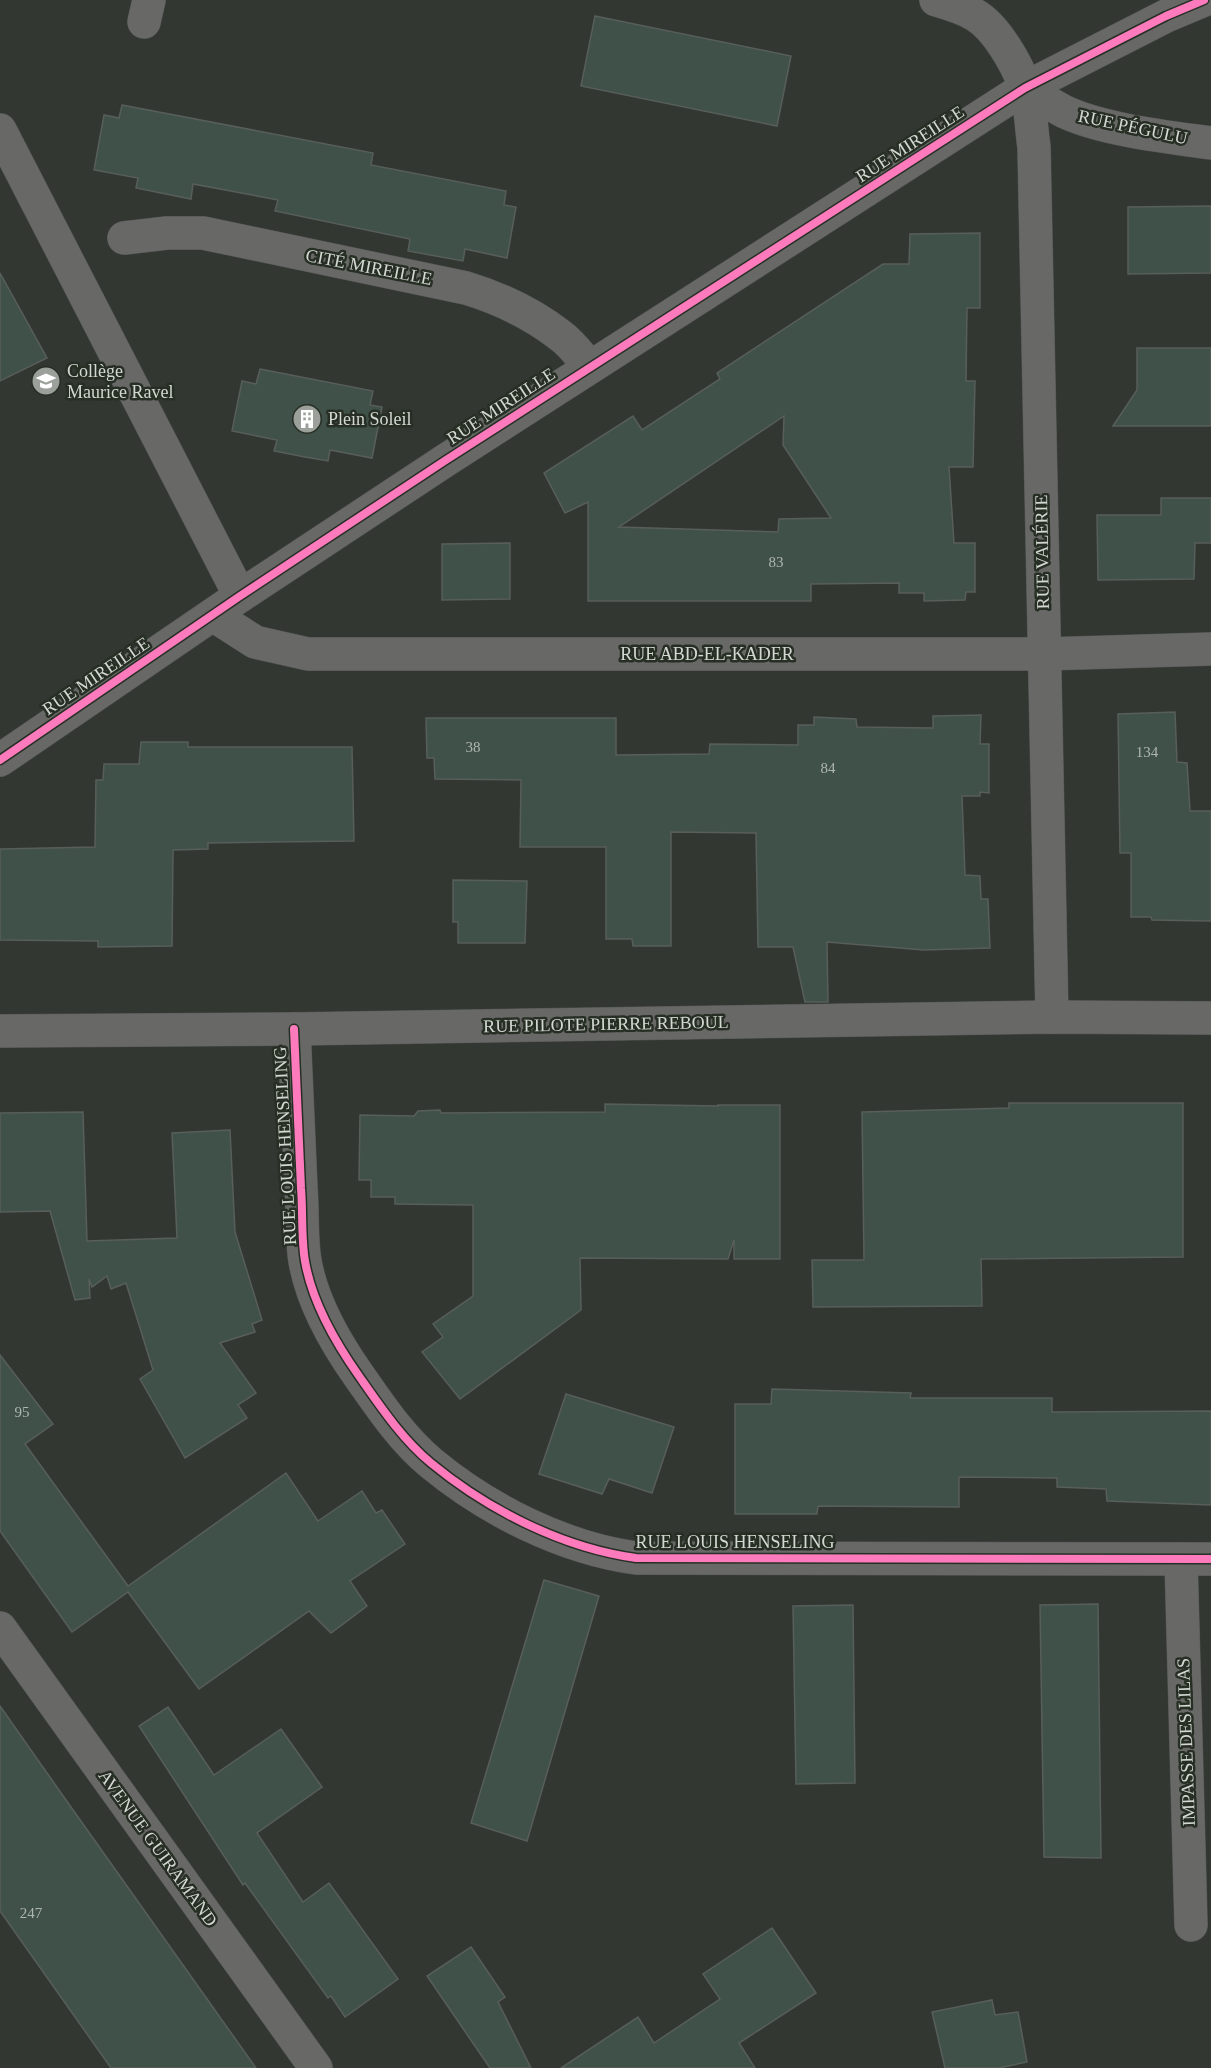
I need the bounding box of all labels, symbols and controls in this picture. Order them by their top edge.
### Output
street label: RUE MIREILLE [852,102,968,186]
street label: RUE PÉGULU [1076,105,1190,148]
street label: CITÉ MIREILLE [304,244,434,289]
place label: Collège Maurice Ravel [67,361,173,402]
street label: RUE MIREILLE [443,364,559,448]
school or university icon: Collège Maurice Ravel [30,365,62,397]
building icon: Plein Soleil [291,403,323,435]
place label: Plein Soleil [328,409,412,429]
street label: RUE VALÉRIE [1030,494,1053,610]
house number: 83 [769,554,784,570]
street label: RUE MIREILLE [39,633,153,719]
street label: RUE ABD-EL-KADER [620,644,794,664]
house number: 38 [466,739,481,755]
house number: 134 [1136,744,1159,760]
house number: 84 [821,760,836,776]
street label: RUE PILOTE PIERRE REBOUL [483,1012,729,1036]
street label: RUE LOUIS HENSELING [270,1046,300,1246]
house number: 95 [15,1404,30,1420]
street label: RUE LOUIS HENSELING [636,1532,834,1552]
street label: IMPASSE DES LILAS [1173,1658,1199,1826]
street label: AVENUE GUIRAMAND [95,1766,221,1930]
house number: 247 [20,1905,43,1921]

